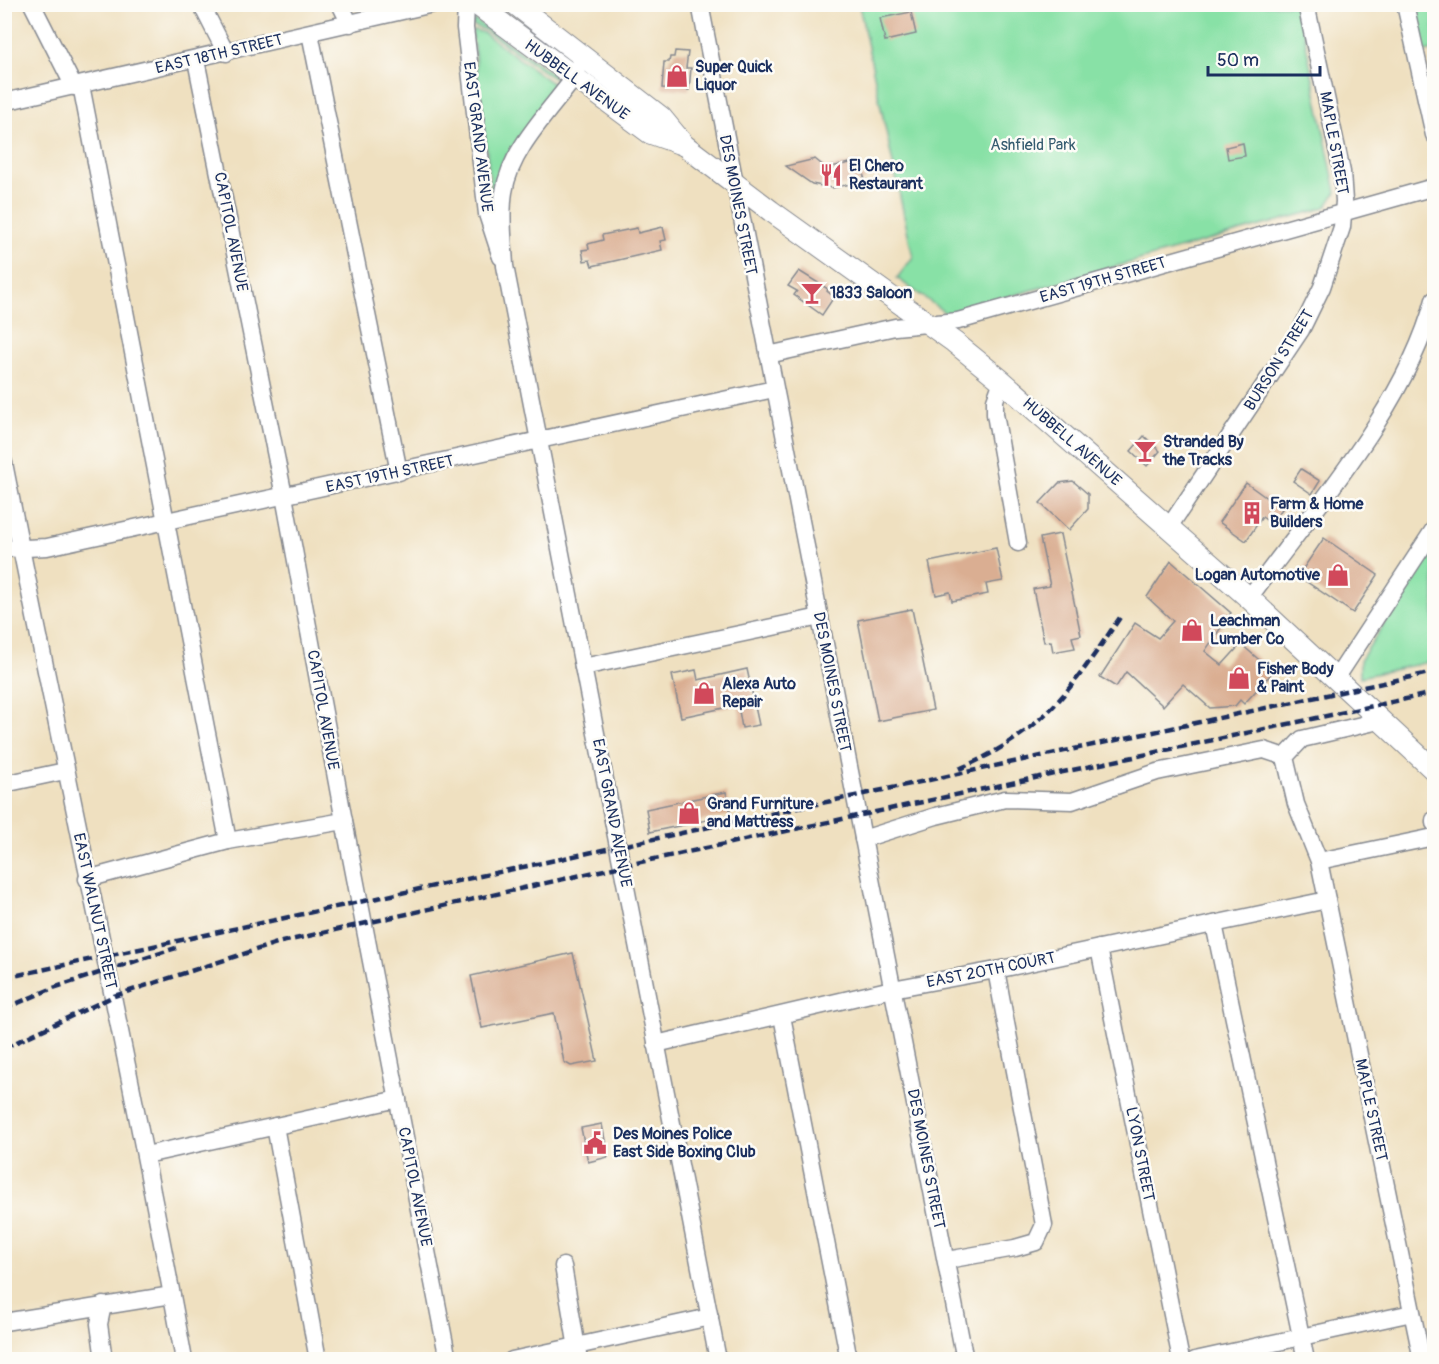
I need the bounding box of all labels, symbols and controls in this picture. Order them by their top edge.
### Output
street label: EAST 18TH STREET [153,30,285,78]
street label: HUBBELL AVENUE [521,35,633,125]
scale bar [1208,39,1320,77]
text: 50 m [1217,49,1259,72]
place label: Super Quick Liquor [695,57,773,95]
street label: EAST GRAND AVENUE [459,61,497,213]
shop icon: Super Quick Liquor [664,63,690,89]
street label: MAPLE STREET [1315,90,1353,196]
street label: DES MOINES STREET [715,133,761,277]
park label: Ashfield Park [990,135,1076,155]
place label: El Chero Restaurant [849,156,923,194]
restaurant icon: El Chero Restaurant [818,162,844,188]
street label: CAPITOL AVENUE [210,171,252,293]
street label: EAST 19TH STREET [1038,252,1169,308]
bar icon: 1833 Saloon [799,280,825,306]
place label: 1833 Saloon [830,283,912,303]
street label: BURSON STREET [1240,306,1318,414]
street label: HUBBELL AVENUE [1018,393,1126,491]
place label: Stranded By the Tracks [1162,432,1244,470]
bar icon: Stranded By the Tracks [1132,438,1158,464]
street label: EAST 19TH STREET [324,451,456,497]
place label: Farm & Home Builders [1270,494,1364,532]
building icon: Farm & Home Builders [1239,500,1265,526]
shop icon: Logan Automotive [1325,562,1351,588]
place label: Logan Automotive [1195,565,1321,585]
street label: DES MOINES STREET [809,610,855,754]
place label: Leachman Lumber Co [1210,611,1285,649]
shop icon: Leachman Lumber Co [1179,617,1205,643]
street label: CAPITOL AVENUE [303,648,343,772]
place label: Fisher Body & Paint [1257,659,1334,697]
shop icon: Fisher Body & Paint [1226,665,1252,691]
place label: Alexa Auto Repair [722,674,796,712]
shop icon: Alexa Auto Repair [691,680,717,706]
street label: EAST GRAND AVENUE [588,737,636,889]
place label: Grand Furniture and Mattress [707,794,815,832]
shop icon: Grand Furniture and Mattress [676,800,702,826]
street label: EAST WALNUT STREET [69,831,121,991]
street label: EAST 20TH COURT [925,948,1057,992]
street label: MAPLE STREET [1350,1057,1392,1163]
street label: DES MOINES STREET [903,1087,949,1231]
street label: LYON STREET [1121,1105,1159,1203]
place label: Des Moines Police East Side Boxing Club [613,1124,756,1162]
street label: CAPITOL AVENUE [394,1126,436,1248]
public building icon: Des Moines Police East Side Boxing Club [582,1130,608,1156]

